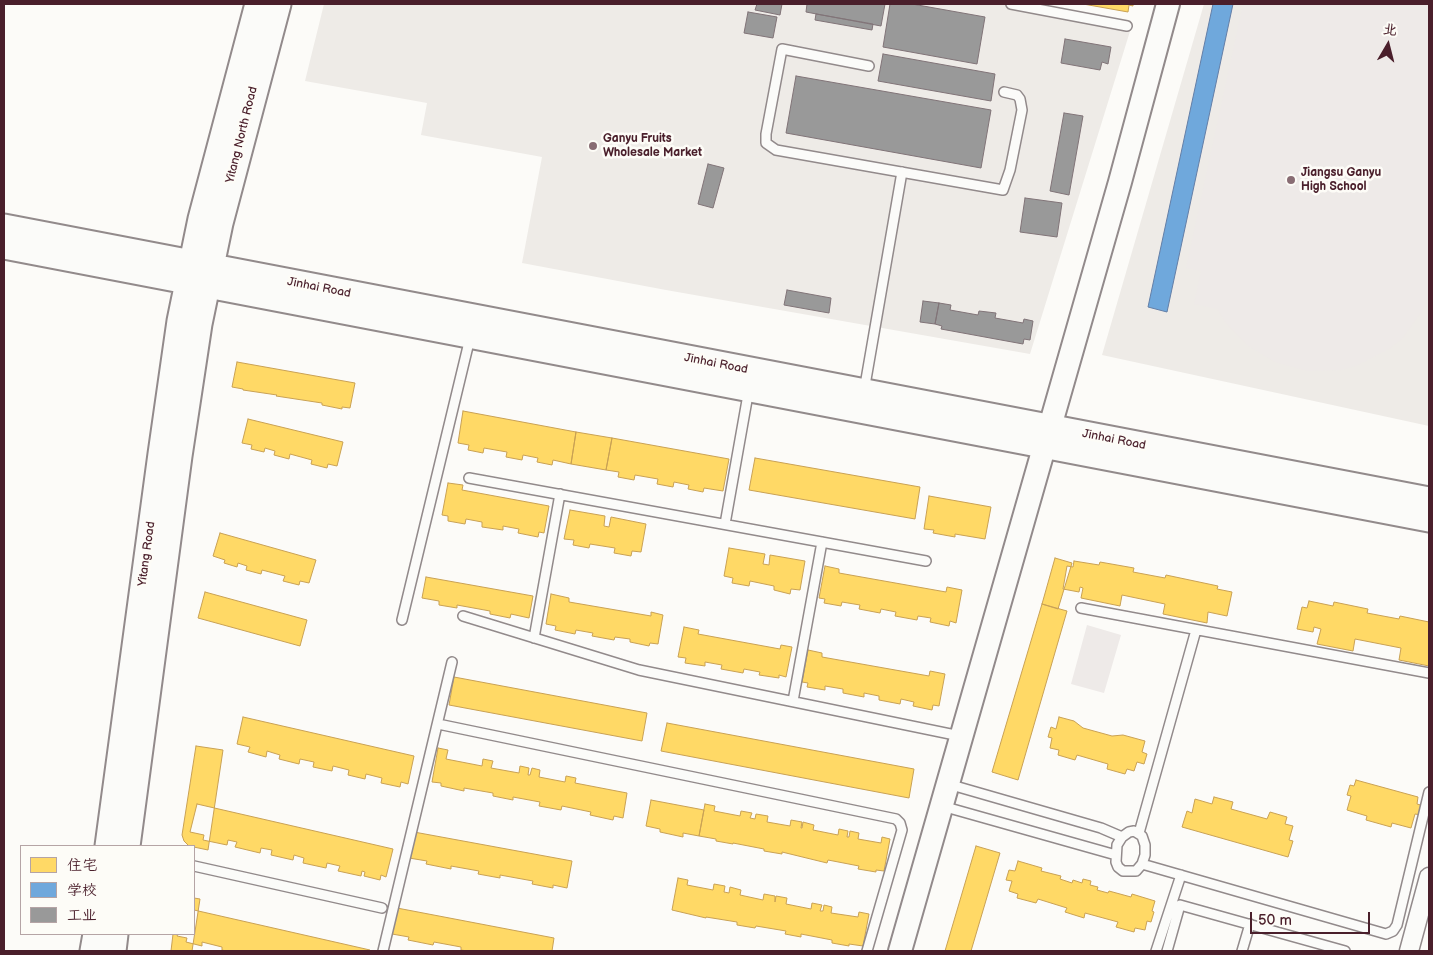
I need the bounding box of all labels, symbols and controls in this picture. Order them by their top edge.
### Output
north arrow [1363,20,1413,70]
text: 北 [1382,20,1398,39]
street label: Yitang North Road [223,85,261,185]
place label: Ganyu Fruits Wholesale Market [603,132,702,160]
marker: Ganyu Fruits Wholesale Market [587,140,599,152]
place label: Jiangsu Ganyu High School [1301,166,1381,194]
marker: Jiangsu Ganyu High School [1285,174,1297,186]
street label: Jinhai Road [286,275,352,301]
street label: Jinhai Road [683,351,749,377]
street label: Jinhai Road [1081,427,1147,453]
street label: Yitang Road [135,521,159,587]
legend [20,845,195,935]
text: 住宅 [67,856,97,875]
text: 学校 [67,881,97,900]
scale bar [1253,902,1373,934]
text: 工业 [67,906,97,925]
text: 50 m [1258,911,1292,930]

